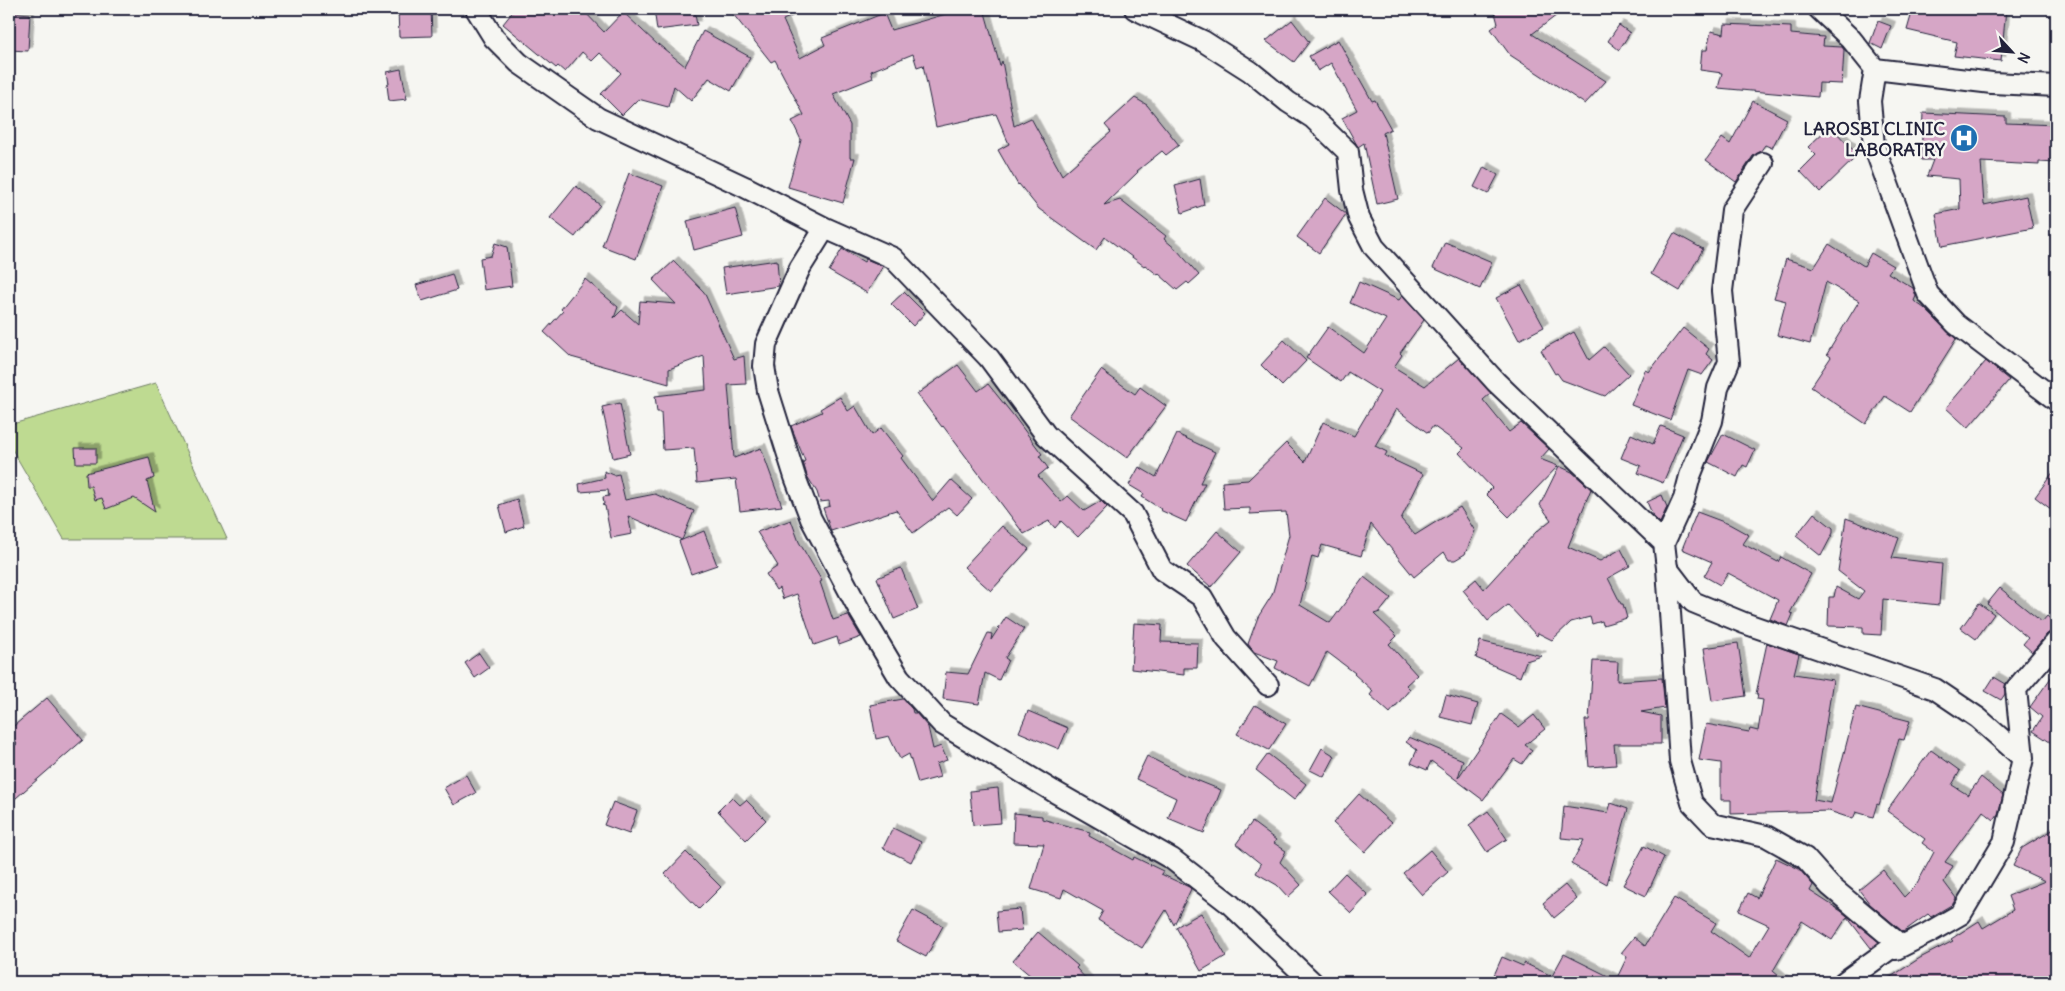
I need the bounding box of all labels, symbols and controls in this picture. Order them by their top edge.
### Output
north arrow [1988,28,2038,78]
text: N [2013,49,2034,66]
place label: LAROSBI CLINIC LABORATRY [1803,117,1946,161]
hospital icon: LAROSBI CLINIC LABORATRY [1949,123,1979,153]

